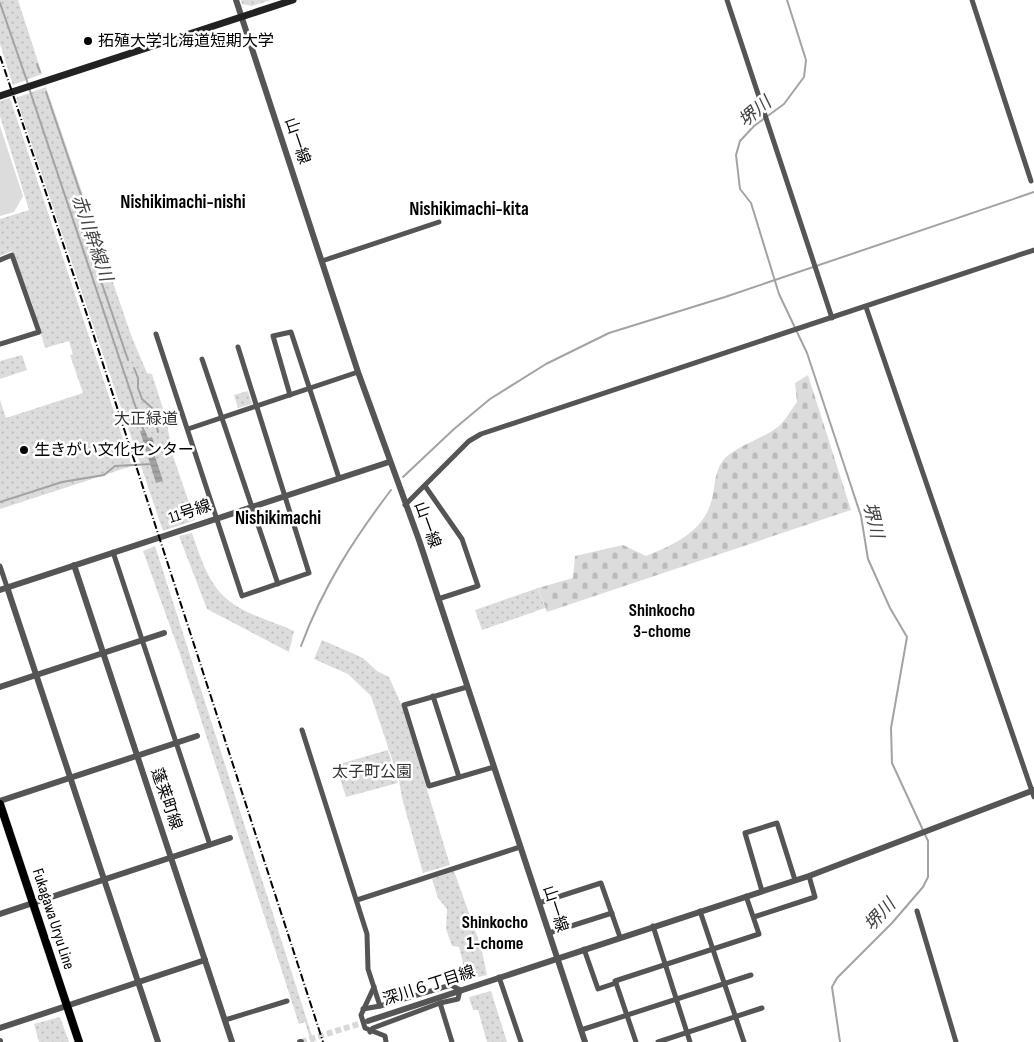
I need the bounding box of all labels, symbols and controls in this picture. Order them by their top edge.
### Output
place label: 拓殖大学北海道短期大学 [98,32,274,51]
marker: 拓殖大学北海道短期大学 [82,35,94,47]
water label: 堺川 [734,91,777,132]
street label: 山一線 [280,115,314,167]
district label: Nishikimachi-nishi [120,191,246,214]
water label: 赤川幹線川 [67,192,117,286]
district label: Nishikimachi-kita [409,198,529,221]
park label: 大正緑道 [114,410,178,429]
place label: 生きがい文化センター [34,441,194,460]
marker: 生きがい文化センター [18,444,30,456]
street label: 11号線 [167,496,213,528]
street label: 山一線 [410,499,444,551]
water label: 堺川 [859,500,888,542]
district label: Nishikimachi [235,507,321,530]
district label: Shinkocho 3-chome [629,600,695,642]
park label: 太子町公園 [332,763,412,782]
street label: 蓬莱町線 [147,766,185,832]
street label: Fukagawa Uryu Line [28,866,78,972]
street label: 山一線 [539,883,571,935]
water label: 堺川 [860,893,901,935]
district label: Shinkocho 1-chome [462,912,528,954]
street label: 深川６丁目線 [380,962,478,1010]

